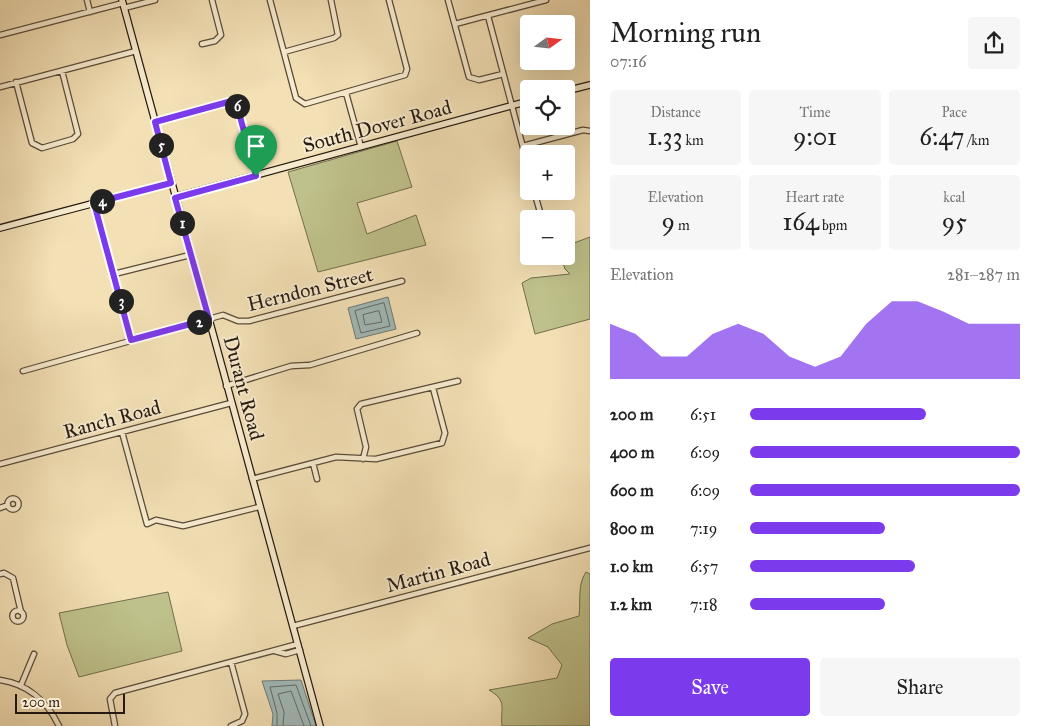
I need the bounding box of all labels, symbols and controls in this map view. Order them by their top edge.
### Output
north arrow [520,15,575,70]
map controls [520,15,575,265]
text: Morning run [610,15,761,50]
button: share [968,17,1020,69]
text: 07:16 [610,52,646,71]
button: locate [520,80,575,135]
pin: 6 [224,94,250,118]
street label: South Dover Road [300,95,454,157]
text: 6 [234,98,241,115]
text: Distance [651,104,701,121]
text: Time [799,104,830,121]
text: Pace [942,104,967,121]
text: 1.33 [647,121,683,152]
text: 9:01 [793,121,837,152]
text: 6:47 [919,121,964,152]
pin [235,125,277,176]
pin: 5 [148,132,174,158]
icon: arrive [242,132,270,160]
text: km [683,132,704,149]
text: /km [964,132,990,149]
text: 5 [158,137,165,154]
button: + [520,145,575,200]
pin: 4 [90,188,114,214]
text: Elevation [648,189,703,206]
text: Heart rate [786,189,844,206]
text: kcal [943,189,965,206]
text: 4 [99,193,106,210]
text: 9 [662,206,675,237]
text: 164 [782,206,819,237]
text: 95 [942,206,967,237]
pin: 1 [170,210,194,236]
button: − [520,210,575,265]
text: 1 [180,215,185,232]
text: m [675,217,690,234]
text: bpm [819,217,848,234]
street label: Herndon Street [245,262,375,316]
text: Elevation [610,265,674,284]
text: 281–287 m [947,265,1020,284]
pin: 3 [108,288,134,314]
text: 3 [119,293,124,310]
pin: 2 [186,310,212,334]
text: 2 [196,314,203,331]
street label: Durant Road [219,333,269,443]
street label: Ranch Road [61,394,163,444]
text: 200 m [610,405,653,424]
text: 6:51 [690,405,716,424]
text: 400 m [610,443,654,462]
text: 6:09 [690,443,720,462]
text: 600 m [610,481,654,500]
text: 6:09 [690,481,720,500]
text: 800 m [610,519,654,538]
text: 7:19 [690,519,717,538]
street label: Martin Road [383,547,493,597]
text: 1.0 km [610,557,653,576]
text: 6:57 [690,557,718,576]
text: 1.2 km [610,595,652,614]
text: 7:18 [690,595,717,614]
button: Save [610,658,810,716]
button: Share [820,658,1020,716]
scale bar [15,691,125,714]
text: 200 m [22,694,60,711]

